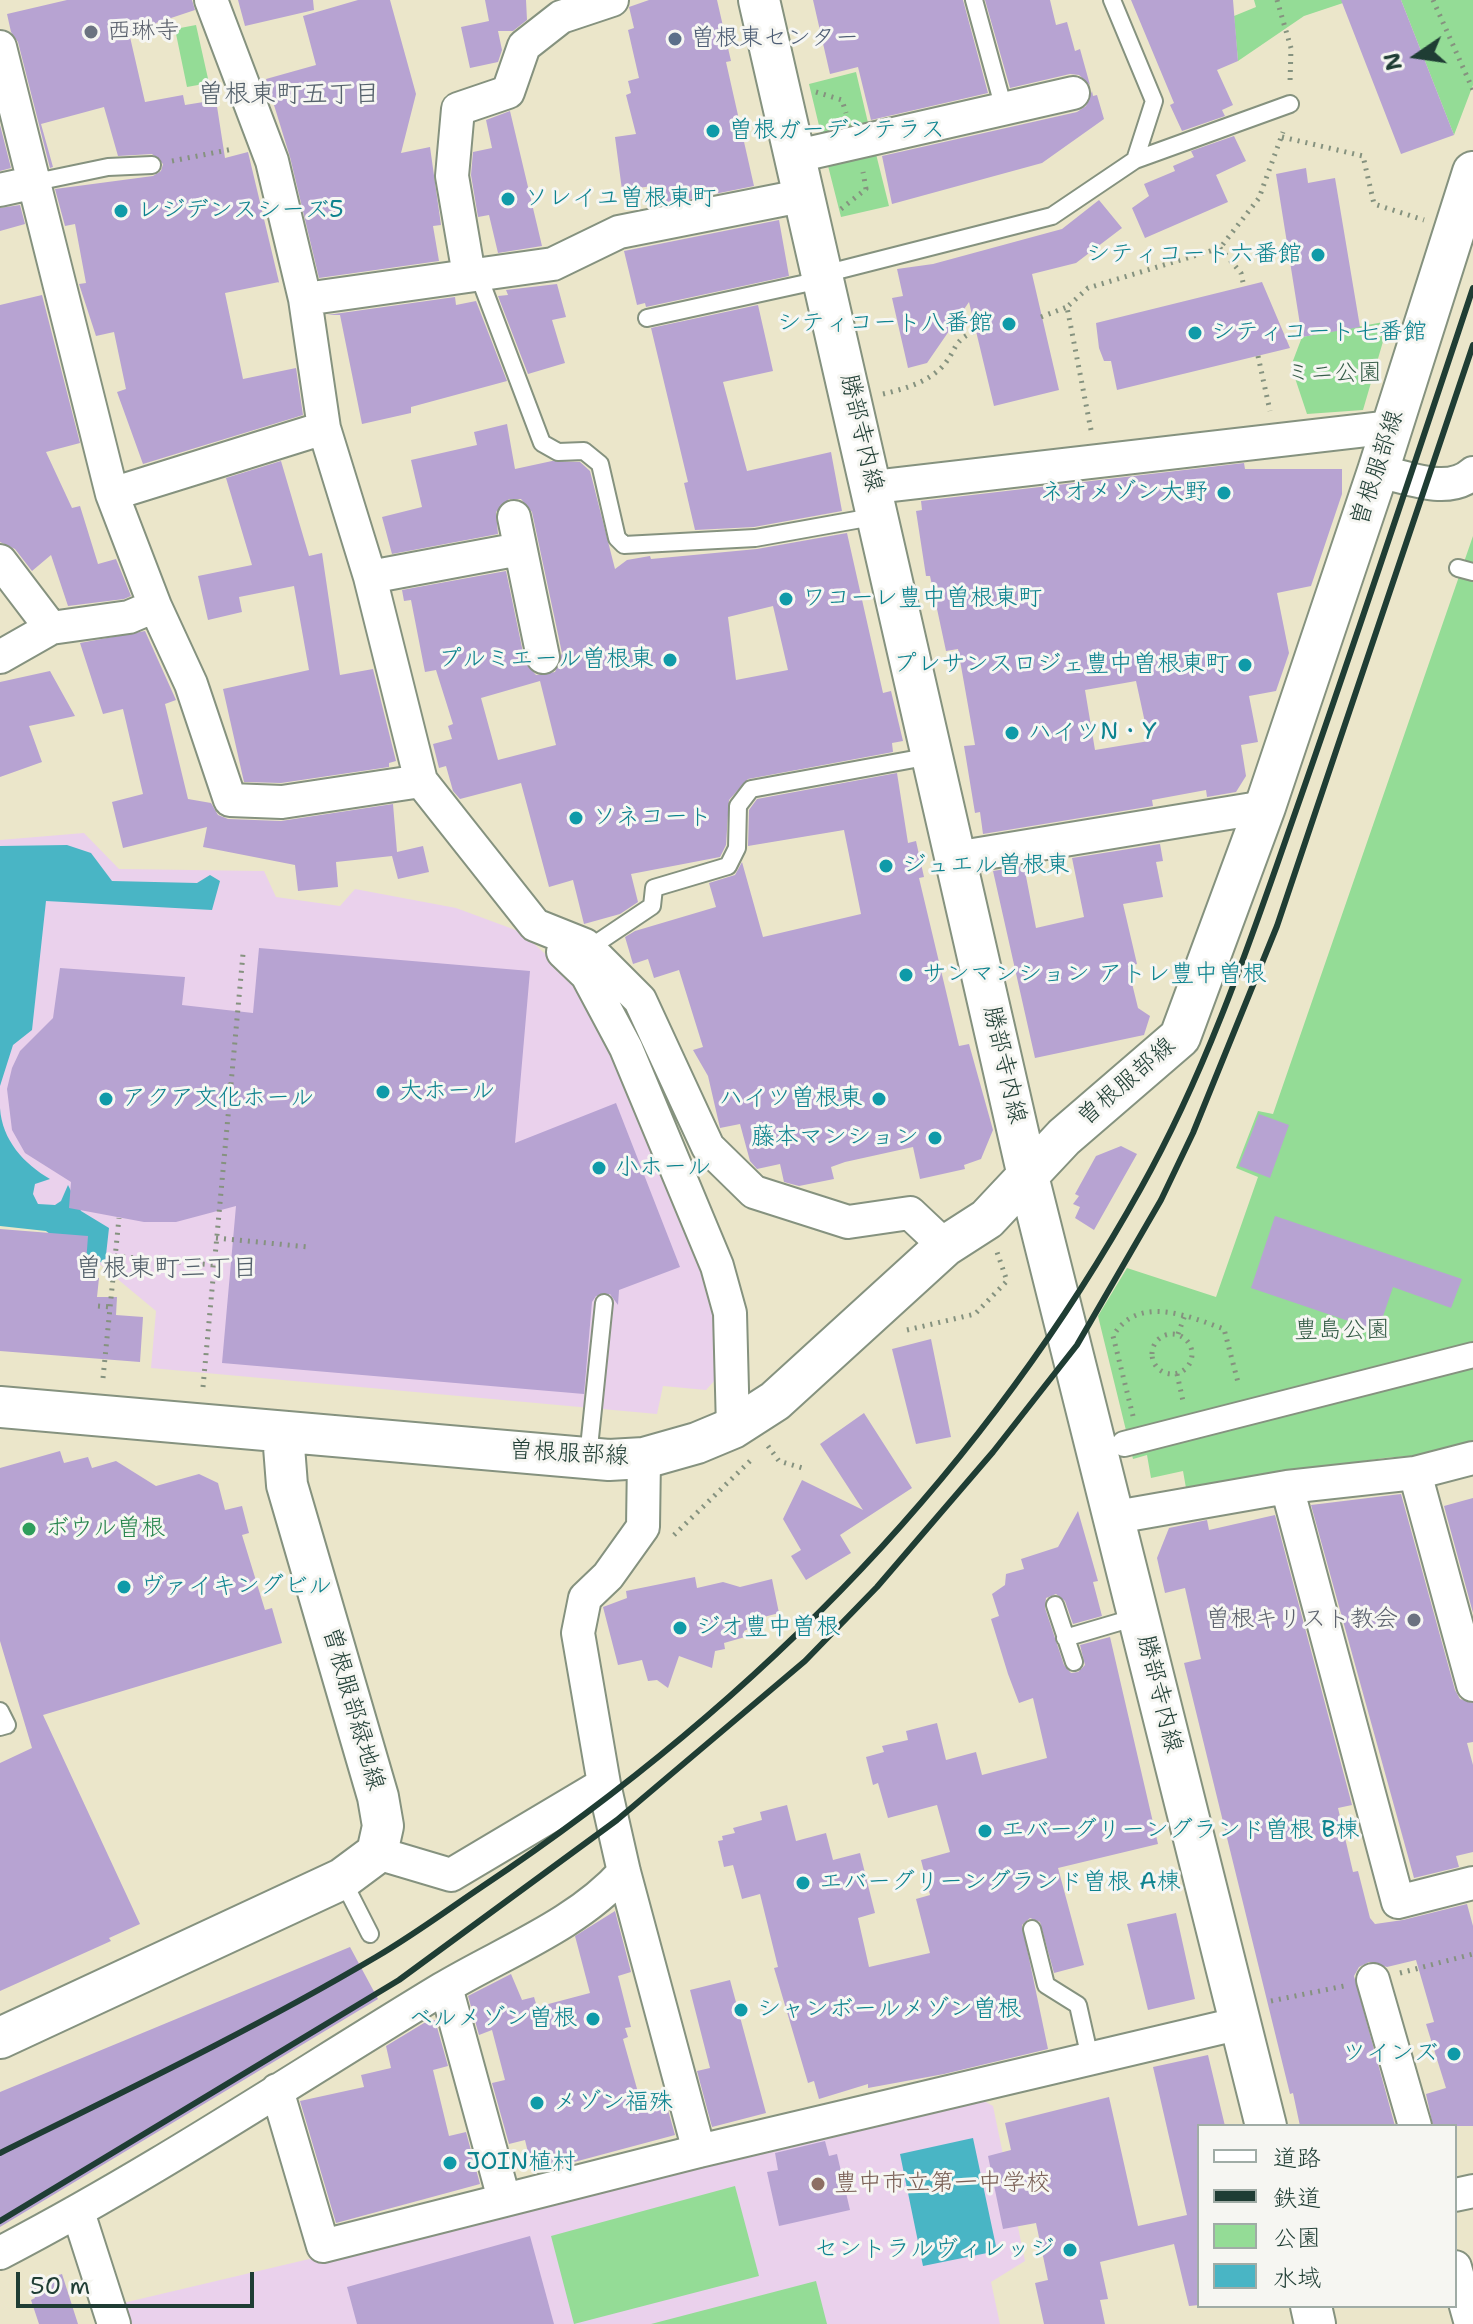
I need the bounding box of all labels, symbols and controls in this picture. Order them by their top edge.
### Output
north arrow [1377,16,1457,96]
place label: 西琳寺 [107,18,179,46]
marker: 西琳寺 [82,23,100,41]
place label: 曽根東センター [691,25,859,53]
marker: 曽根東センター [666,30,684,48]
text: N [1377,50,1409,73]
district label: 曽根東町五丁目 [198,79,380,111]
place label: 曽根ガーデンテラス [729,117,945,145]
marker: 曽根ガーデンテラス [704,122,722,140]
place label: ソレイユ曽根東町 [524,185,716,213]
marker: ソレイユ曽根東町 [499,190,517,208]
place label: レジデンスシーズ5 [137,197,344,225]
marker: レジデンスシーズ5 [112,202,130,220]
place label: シティコート六番館 [1086,241,1302,269]
marker: シティコート六番館 [1309,246,1327,264]
place label: シティコート八番館 [777,310,993,338]
marker: シティコート八番館 [1000,315,1018,333]
place label: シティコート七番館 [1211,319,1427,347]
marker: シティコート七番館 [1186,324,1204,342]
park label: ミニ公園 [1286,360,1382,388]
street label: 勝部寺内線 [833,371,889,495]
street label: 曽根服部線 [1346,406,1410,530]
place label: ネオメゾン大野 [1040,479,1208,507]
marker: ネオメゾン大野 [1215,484,1233,502]
place label: ワコーレ豊中曽根東町 [802,585,1042,613]
marker: ワコーレ豊中曽根東町 [777,590,795,608]
place label: プルミエール曽根東 [438,646,654,674]
marker: プルミエール曽根東 [661,651,679,669]
place label: プレサンスロジェ豊中曽根東町 [893,651,1229,679]
marker: プレサンスロジェ豊中曽根東町 [1236,656,1254,674]
place label: ハイツN・Y [1028,719,1157,747]
marker: ハイツN・Y [1003,724,1021,742]
place label: ソネコート [592,804,712,832]
marker: ソネコート [567,809,585,827]
place label: ジュエル曽根東 [902,852,1070,880]
marker: ジュエル曽根東 [877,857,895,875]
place label: サンマンション アトレ豊中曽根 [922,961,1266,989]
marker: サンマンション アトレ豊中曽根 [897,966,915,984]
street label: 勝部寺内線 [976,1003,1032,1127]
street label: 曽根服部線 [1072,1032,1182,1132]
place label: 大ホール [399,1078,495,1106]
marker: 大ホール [374,1083,392,1101]
place label: アクア文化ホール [122,1085,314,1113]
place label: ハイツ曽根東 [719,1085,863,1113]
marker: アクア文化ホール [97,1090,115,1108]
marker: ハイツ曽根東 [870,1090,888,1108]
place label: 藤本マンション [751,1124,919,1152]
marker: 藤本マンション [926,1129,944,1147]
place label: 小ホール [615,1154,711,1182]
marker: 小ホール [590,1159,608,1177]
district label: 曽根東町三丁目 [76,1253,258,1285]
park label: 豊島公園 [1294,1317,1390,1345]
street label: 曽根服部線 [508,1436,630,1472]
place label: ボウル曽根 [45,1515,165,1543]
marker: ボウル曽根 [20,1520,38,1538]
place label: ヴァイキングビル [140,1573,332,1601]
marker: ヴァイキングビル [115,1578,133,1596]
place label: 曽根キリスト教会 [1206,1606,1398,1634]
marker: 曽根キリスト教会 [1405,1611,1423,1629]
place label: ジオ豊中曽根 [696,1614,840,1642]
marker: ジオ豊中曽根 [671,1619,689,1637]
street label: 曽根服部緑地線 [316,1624,390,1794]
street label: 勝部寺内線 [1131,1632,1187,1756]
place label: エバーグリーングランド曽根 B棟 [1001,1817,1359,1845]
marker: エバーグリーングランド曽根 B棟 [976,1822,994,1840]
place label: エバーグリーングランド曽根 A棟 [819,1869,1181,1897]
marker: エバーグリーングランド曽根 A棟 [794,1874,812,1892]
place label: シャンボールメゾン曽根 [757,1996,1021,2024]
marker: シャンボールメゾン曽根 [732,2001,750,2019]
place label: ベルメゾン曽根 [409,2005,577,2033]
marker: ベルメゾン曽根 [584,2010,602,2028]
place label: ツインズ [1342,2040,1438,2068]
marker: ツインズ [1445,2045,1463,2063]
place label: メゾン福殊 [553,2089,673,2117]
marker: メゾン福殊 [528,2094,546,2112]
legend [1197,2124,1457,2308]
text: 道路 [1273,2142,1321,2174]
place label: JOIN植村 [466,2149,576,2177]
marker: JOIN植村 [441,2154,459,2172]
place label: 豊中市立第一中学校 [834,2170,1050,2198]
marker: 豊中市立第一中学校 [809,2175,827,2193]
text: 鉄道 [1273,2182,1321,2214]
text: 公園 [1273,2222,1321,2254]
place label: セントラルヴィレッジ [814,2236,1054,2264]
marker: セントラルヴィレッジ [1061,2241,1079,2259]
scale bar [20,2256,258,2306]
text: 水域 [1273,2262,1321,2294]
text: 50 m [30,2270,90,2302]

